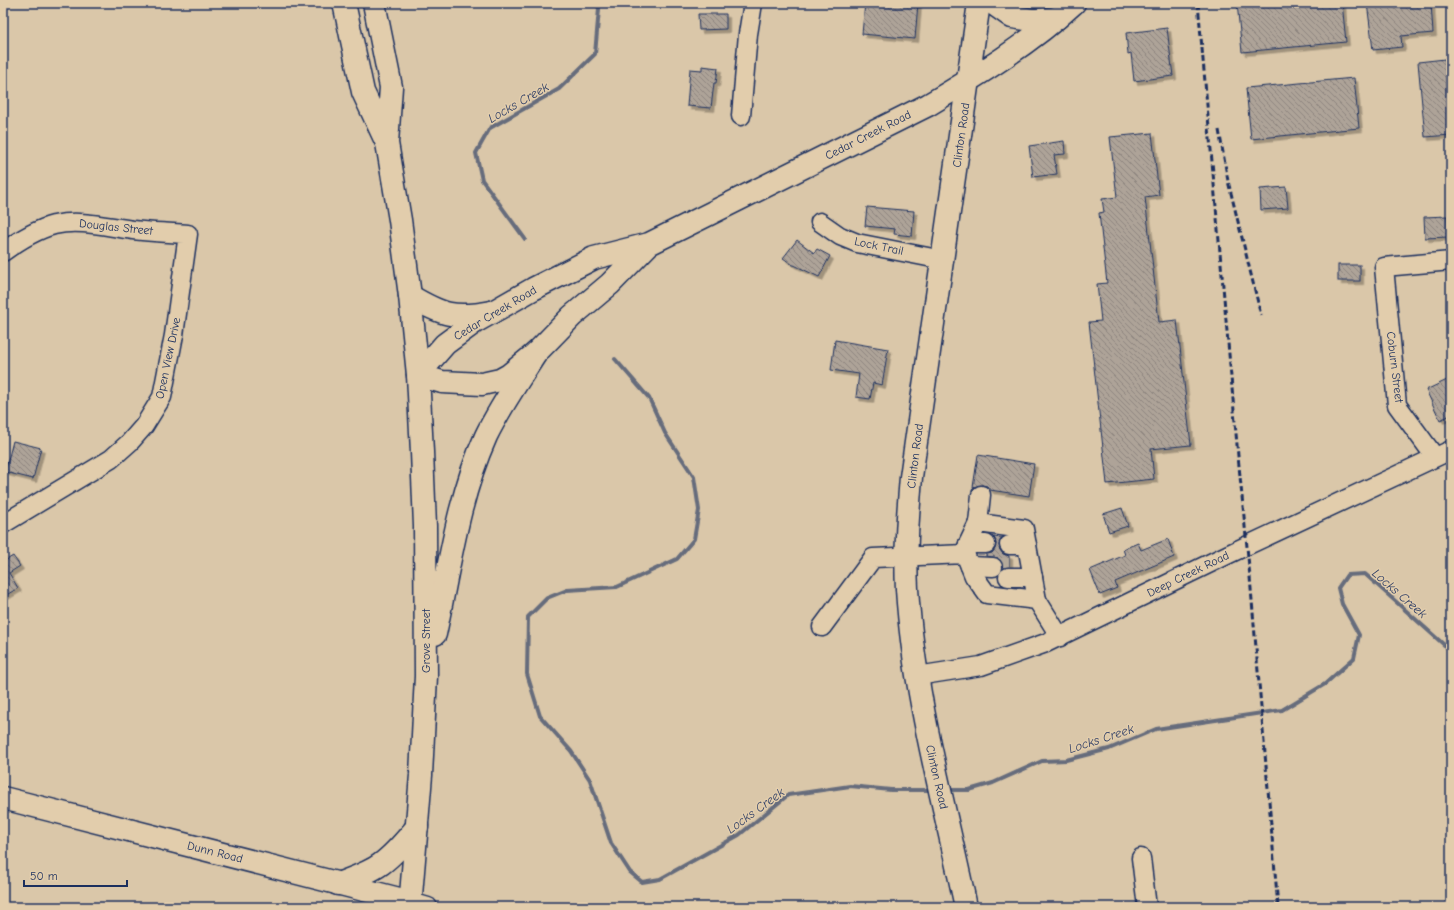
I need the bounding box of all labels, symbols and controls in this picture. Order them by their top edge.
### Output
water label: Locks Creek [485,79,552,126]
street label: Clinton Road [950,102,972,168]
street label: Cedar Creek Road [823,107,913,163]
street label: Douglas Street [78,216,154,238]
street label: Lock Trail [853,234,905,258]
street label: Cedar Creek Road [451,283,539,343]
street label: Open View Drive [153,316,183,400]
street label: Coburn Street [1384,331,1406,404]
street label: Clinton Road [904,423,926,489]
street label: Deep Creek Road [1145,548,1231,600]
water label: Locks Creek [1369,565,1431,622]
street label: Grove Street [419,608,433,673]
water label: Locks Creek [1067,721,1136,756]
street label: Clinton Road [923,744,951,810]
water label: Locks Creek [723,784,788,836]
street label: Dunn Road [186,838,244,866]
scale bar [24,862,127,888]
text: 50 m [30,869,58,883]

